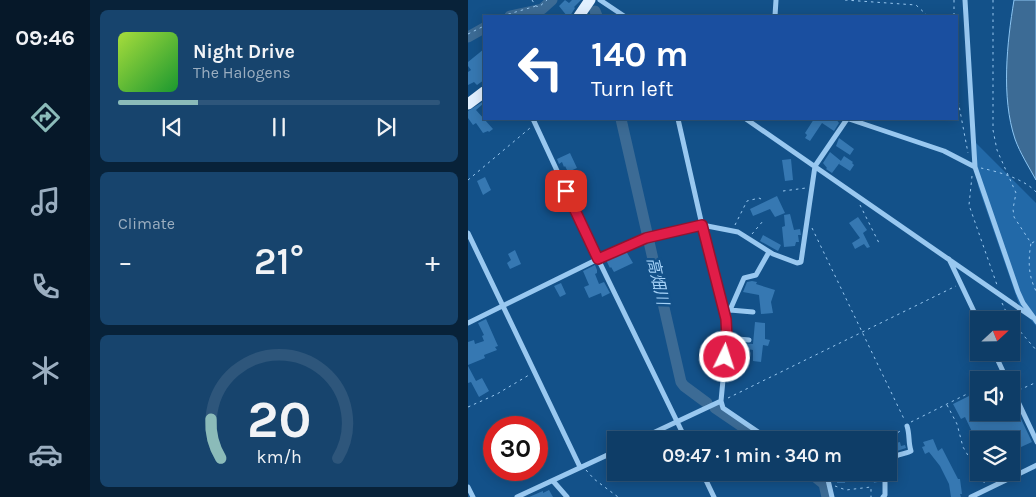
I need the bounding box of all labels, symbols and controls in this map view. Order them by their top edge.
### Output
text: 09:46 [15,25,75,51]
text: 140 m [591,34,689,75]
icon: left [508,35,573,100]
text: Night Drive [193,41,295,63]
text: The Halogens [193,63,291,82]
text: Turn left [591,76,674,102]
icon: directions [28,100,63,135]
icon: previous [158,113,186,141]
icon: pause [265,113,293,141]
icon: next [372,113,400,141]
pin [545,170,587,212]
icon: arrive [552,177,580,205]
icon: music [28,184,63,219]
text: Climate [118,214,175,233]
text: 21° [254,239,304,284]
text: − [118,245,133,278]
text: + [425,245,440,278]
water label: 高畑川 [643,255,673,308]
icon: phone [28,269,63,304]
north arrow [970,311,1020,361]
map controls [970,311,1020,481]
position arrow [698,330,750,382]
icon: climate [28,353,63,388]
button: sound [970,371,1020,421]
text: 20 [247,389,311,450]
speed limit sign: 30 [483,416,548,481]
button: layers [970,431,1020,481]
icon: car [28,437,63,472]
text: 09:47 · 1 min · 340 m [662,445,842,467]
text: km/h [256,447,302,468]

